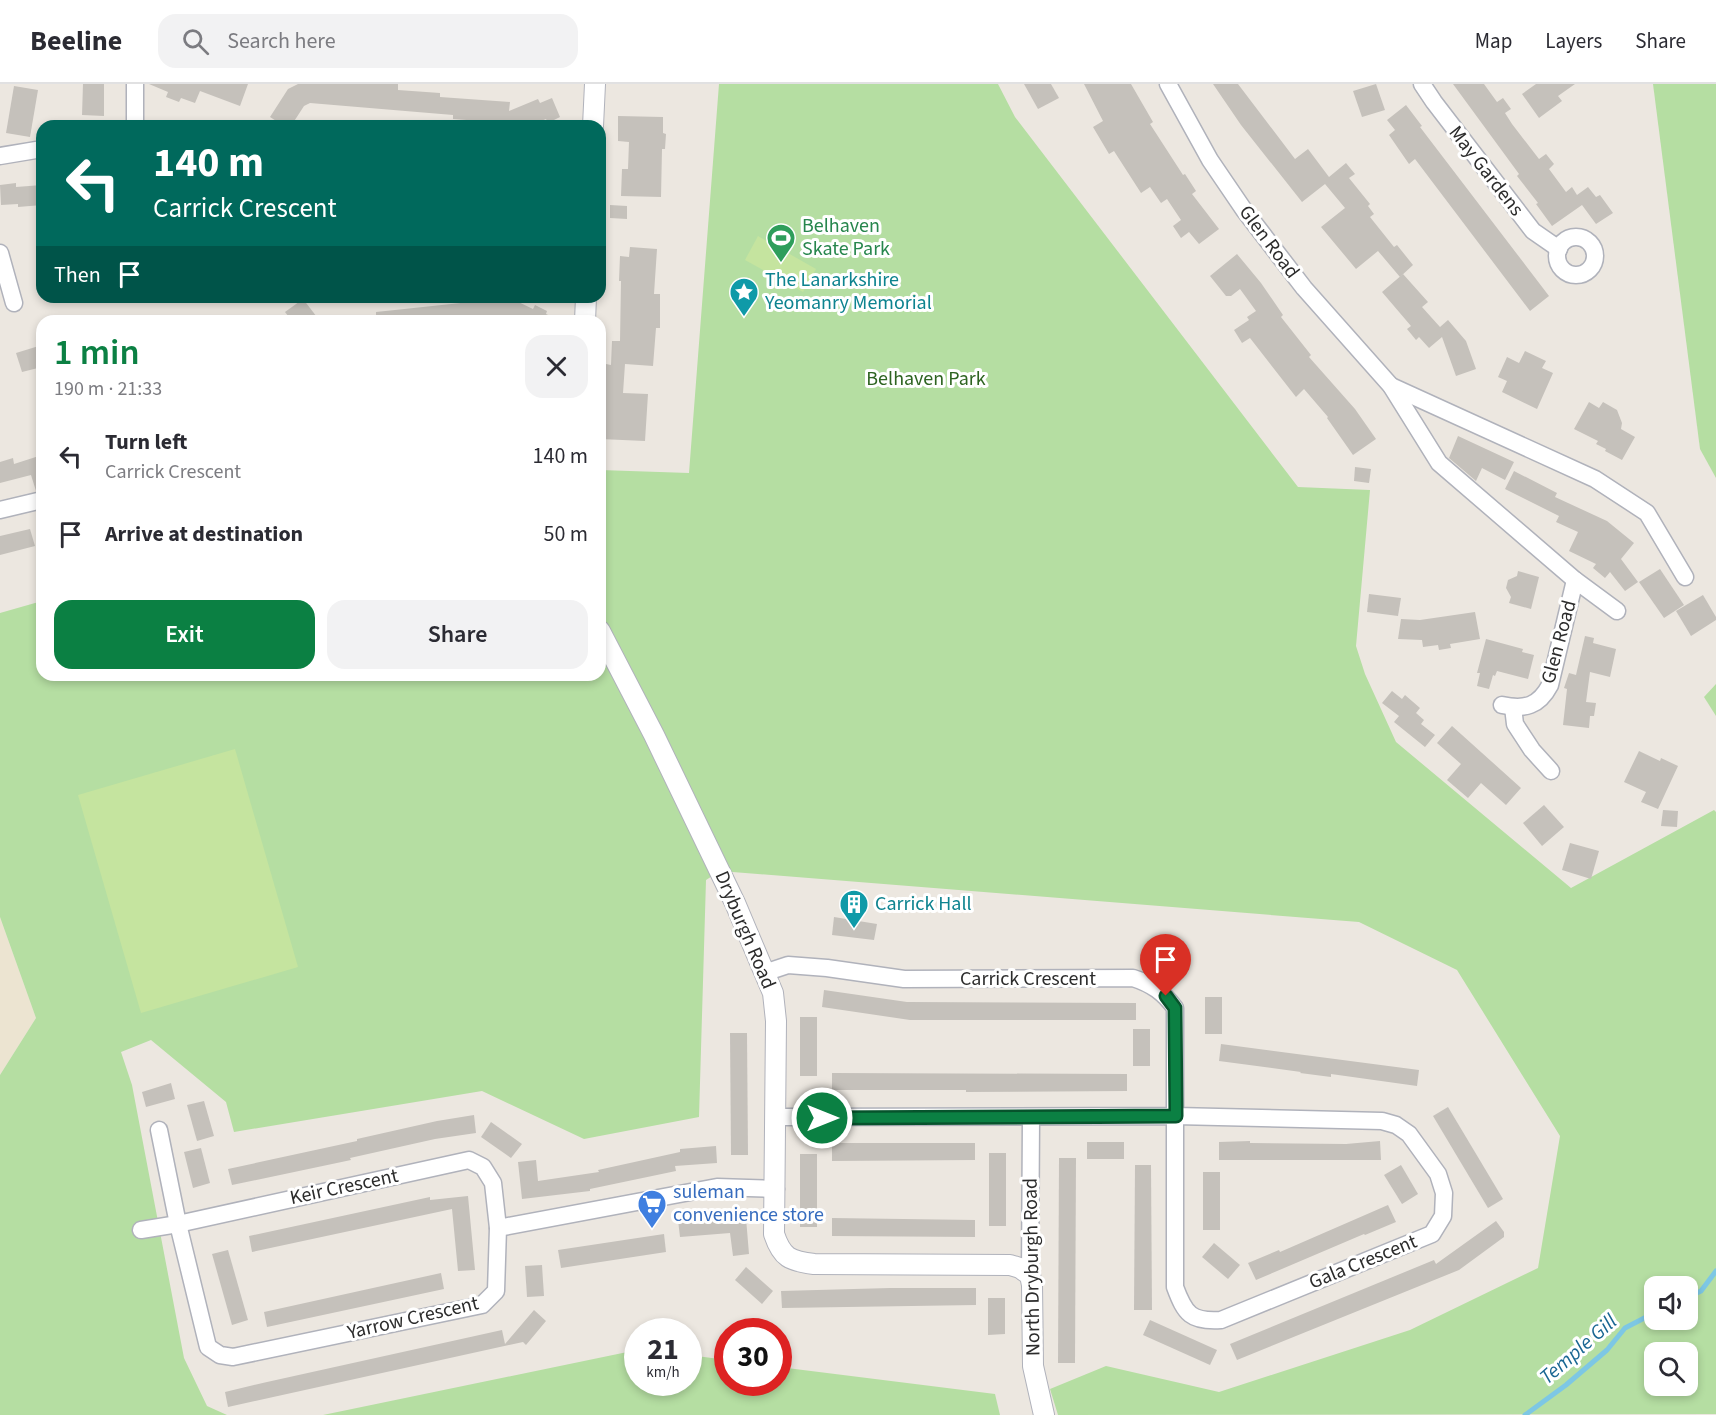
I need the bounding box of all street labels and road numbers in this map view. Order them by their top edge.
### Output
street label: May Gardens [1442,120,1530,222]
street label: Glen Road [1232,200,1306,284]
street label: Glen Road [1534,597,1584,687]
street label: Dryburgh Road [708,867,782,993]
street label: Carrick Crescent [960,965,1096,993]
street label: Keir Crescent [287,1162,401,1212]
street label: North Dryburgh Road [1016,1178,1048,1356]
street label: Gala Crescent [1305,1228,1421,1296]
street label: Yarrow Crescent [344,1289,482,1347]

